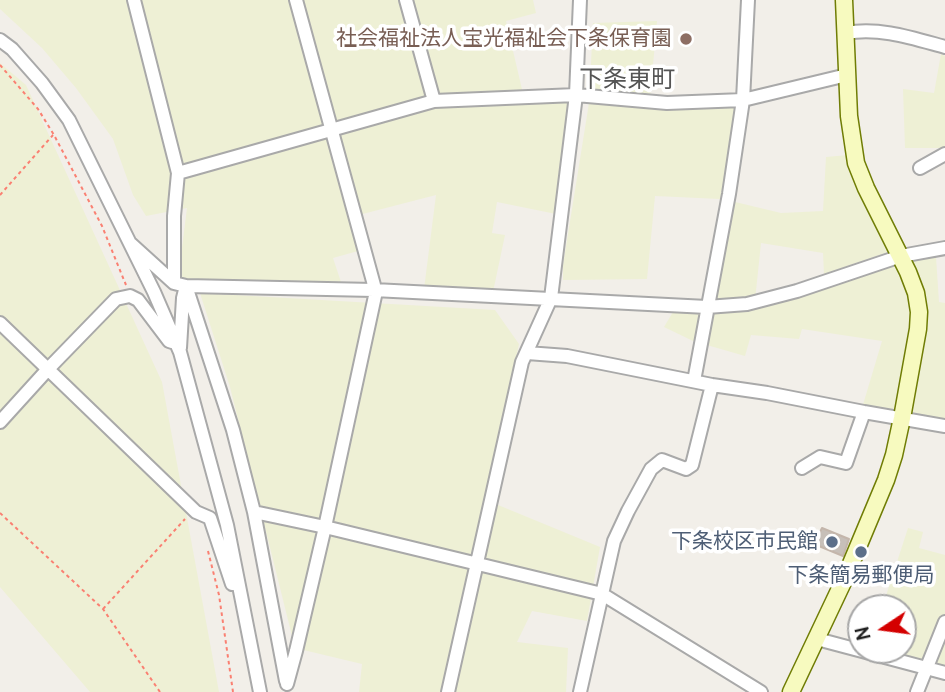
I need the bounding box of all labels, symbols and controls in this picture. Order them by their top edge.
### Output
place label: 社会福祉法人宝光福祉会下条保育園 [336,26,672,52]
marker: 社会福祉法人宝光福祉会下条保育園 [678,31,694,47]
district label: 下条東町 [579,66,675,94]
place label: 下条校区市民館 [671,529,818,555]
marker: 下条校区市民館 [824,534,840,550]
marker: 下条簡易郵便局 [853,544,869,560]
place label: 下条簡易郵便局 [788,563,934,589]
north arrow [847,594,917,664]
text: N [850,624,876,643]

